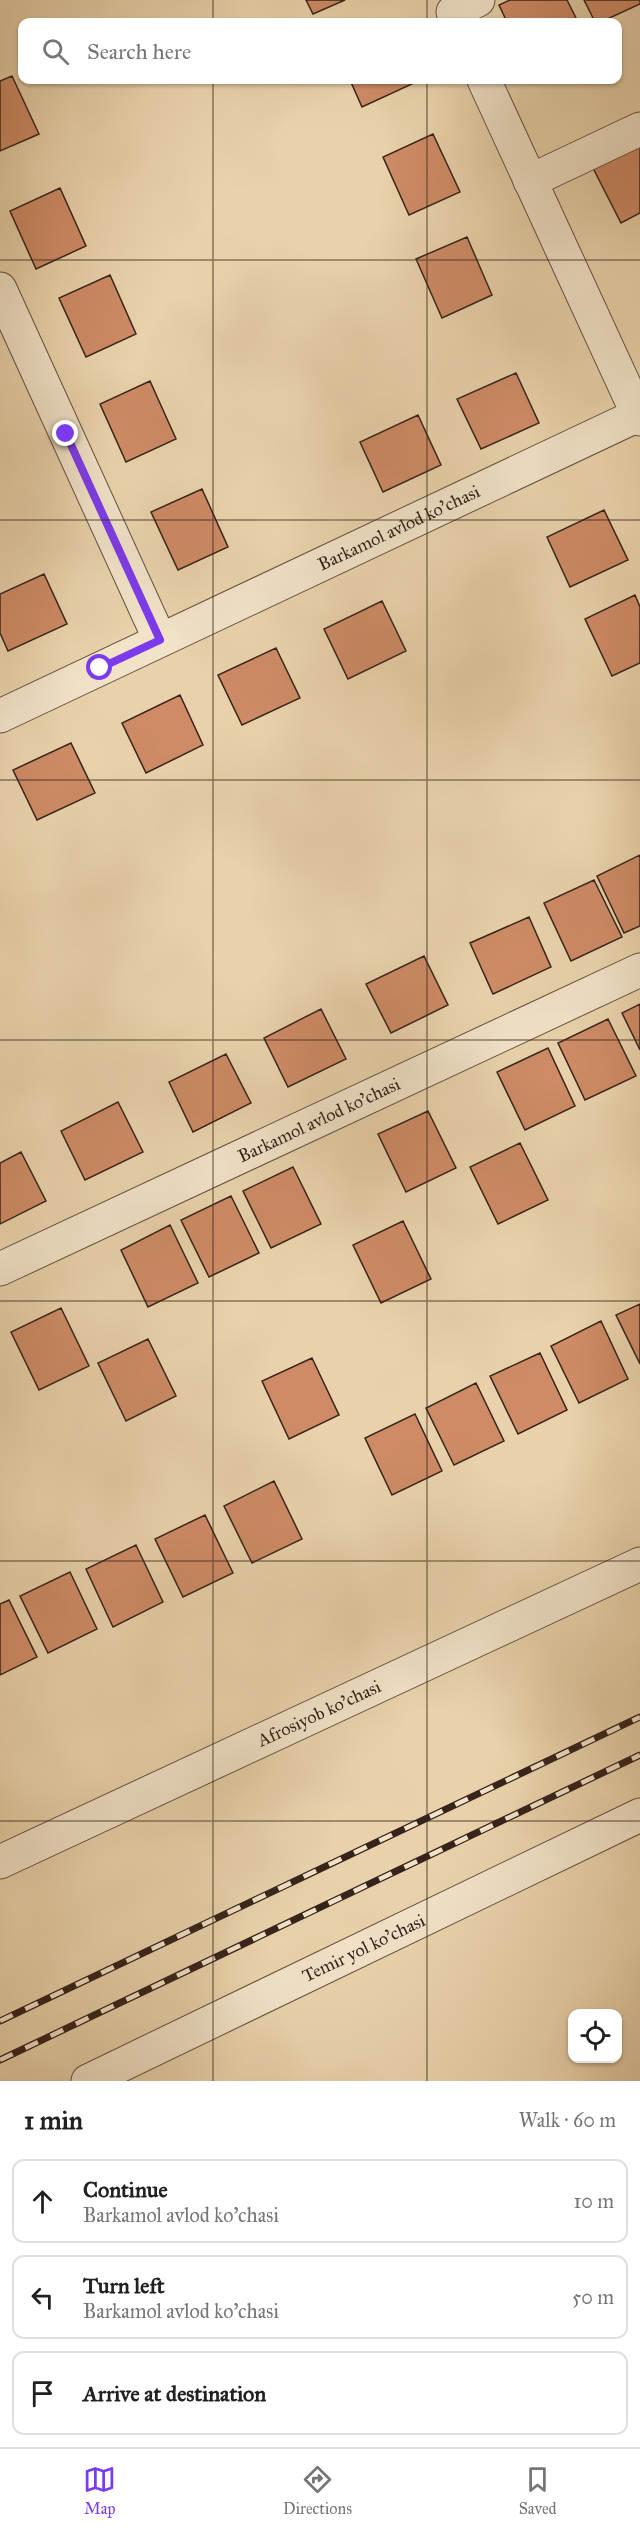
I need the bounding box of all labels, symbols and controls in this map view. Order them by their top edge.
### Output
search box [18,18,622,84]
icon: search [39,35,72,68]
text: Search here [87,38,191,65]
route end [52,420,78,446]
street label: Barkamol avlod ko'chasi [314,480,483,575]
route start [86,654,112,680]
street label: Barkamol avlod ko'chasi [234,1073,404,1167]
street label: Afrosiyob ko'chasi [253,1675,384,1752]
street label: Temir yol ko'chasi [299,1909,429,1987]
map controls [568,2009,622,2063]
button: locate [568,2009,622,2063]
text: 1 min [24,2104,83,2136]
text: Walk · 60 m [519,2108,616,2132]
text: Continue [83,2176,168,2203]
icon: ahead [26,2185,59,2218]
text: 10 m [573,2189,614,2213]
text: Barkamol avlod ko'chasi [83,2203,279,2227]
text: Turn left [83,2272,165,2299]
icon: left [26,2281,59,2314]
text: 50 m [572,2285,614,2309]
text: Barkamol avlod ko'chasi [83,2299,279,2323]
icon: arrive [26,2377,59,2410]
text: Arrive at destination [83,2380,266,2407]
tab: Map [83,2463,116,2518]
tab: Directions [283,2463,352,2518]
tab: Saved [519,2463,557,2518]

